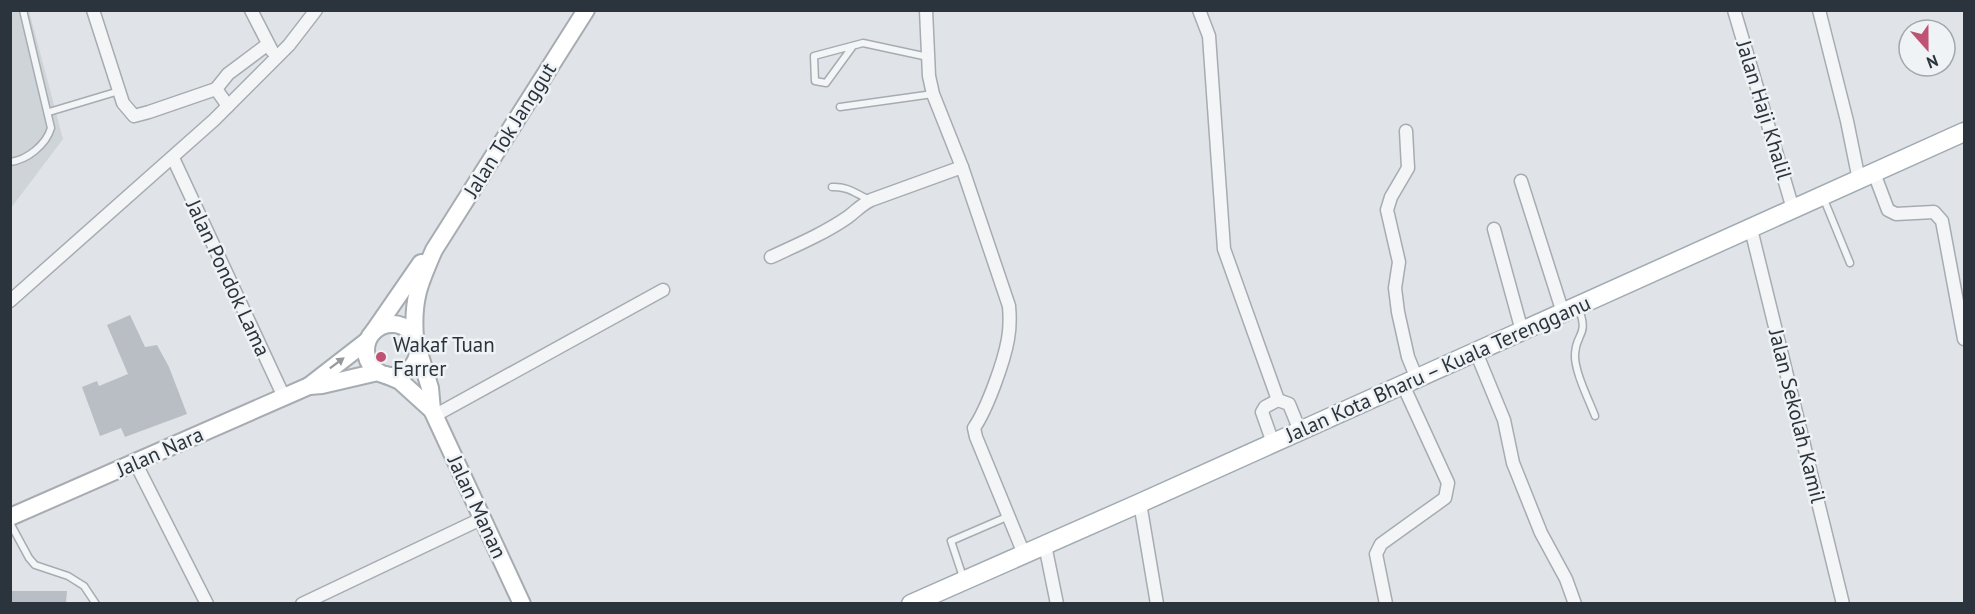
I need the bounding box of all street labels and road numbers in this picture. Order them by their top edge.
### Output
street label: Jalan Haji Khalil [1730,36,1798,183]
street label: Jalan Tok Janggut [457,57,562,203]
street label: Jalan Pondok Lama [180,194,277,360]
street label: Jalan Kota Bharu – Kuala Terengganu [1280,289,1594,449]
street label: Jalan Sekolah Kamil [1763,325,1832,506]
street label: Jalan Nara [111,420,207,483]
street label: Jalan Manan [441,450,513,563]

